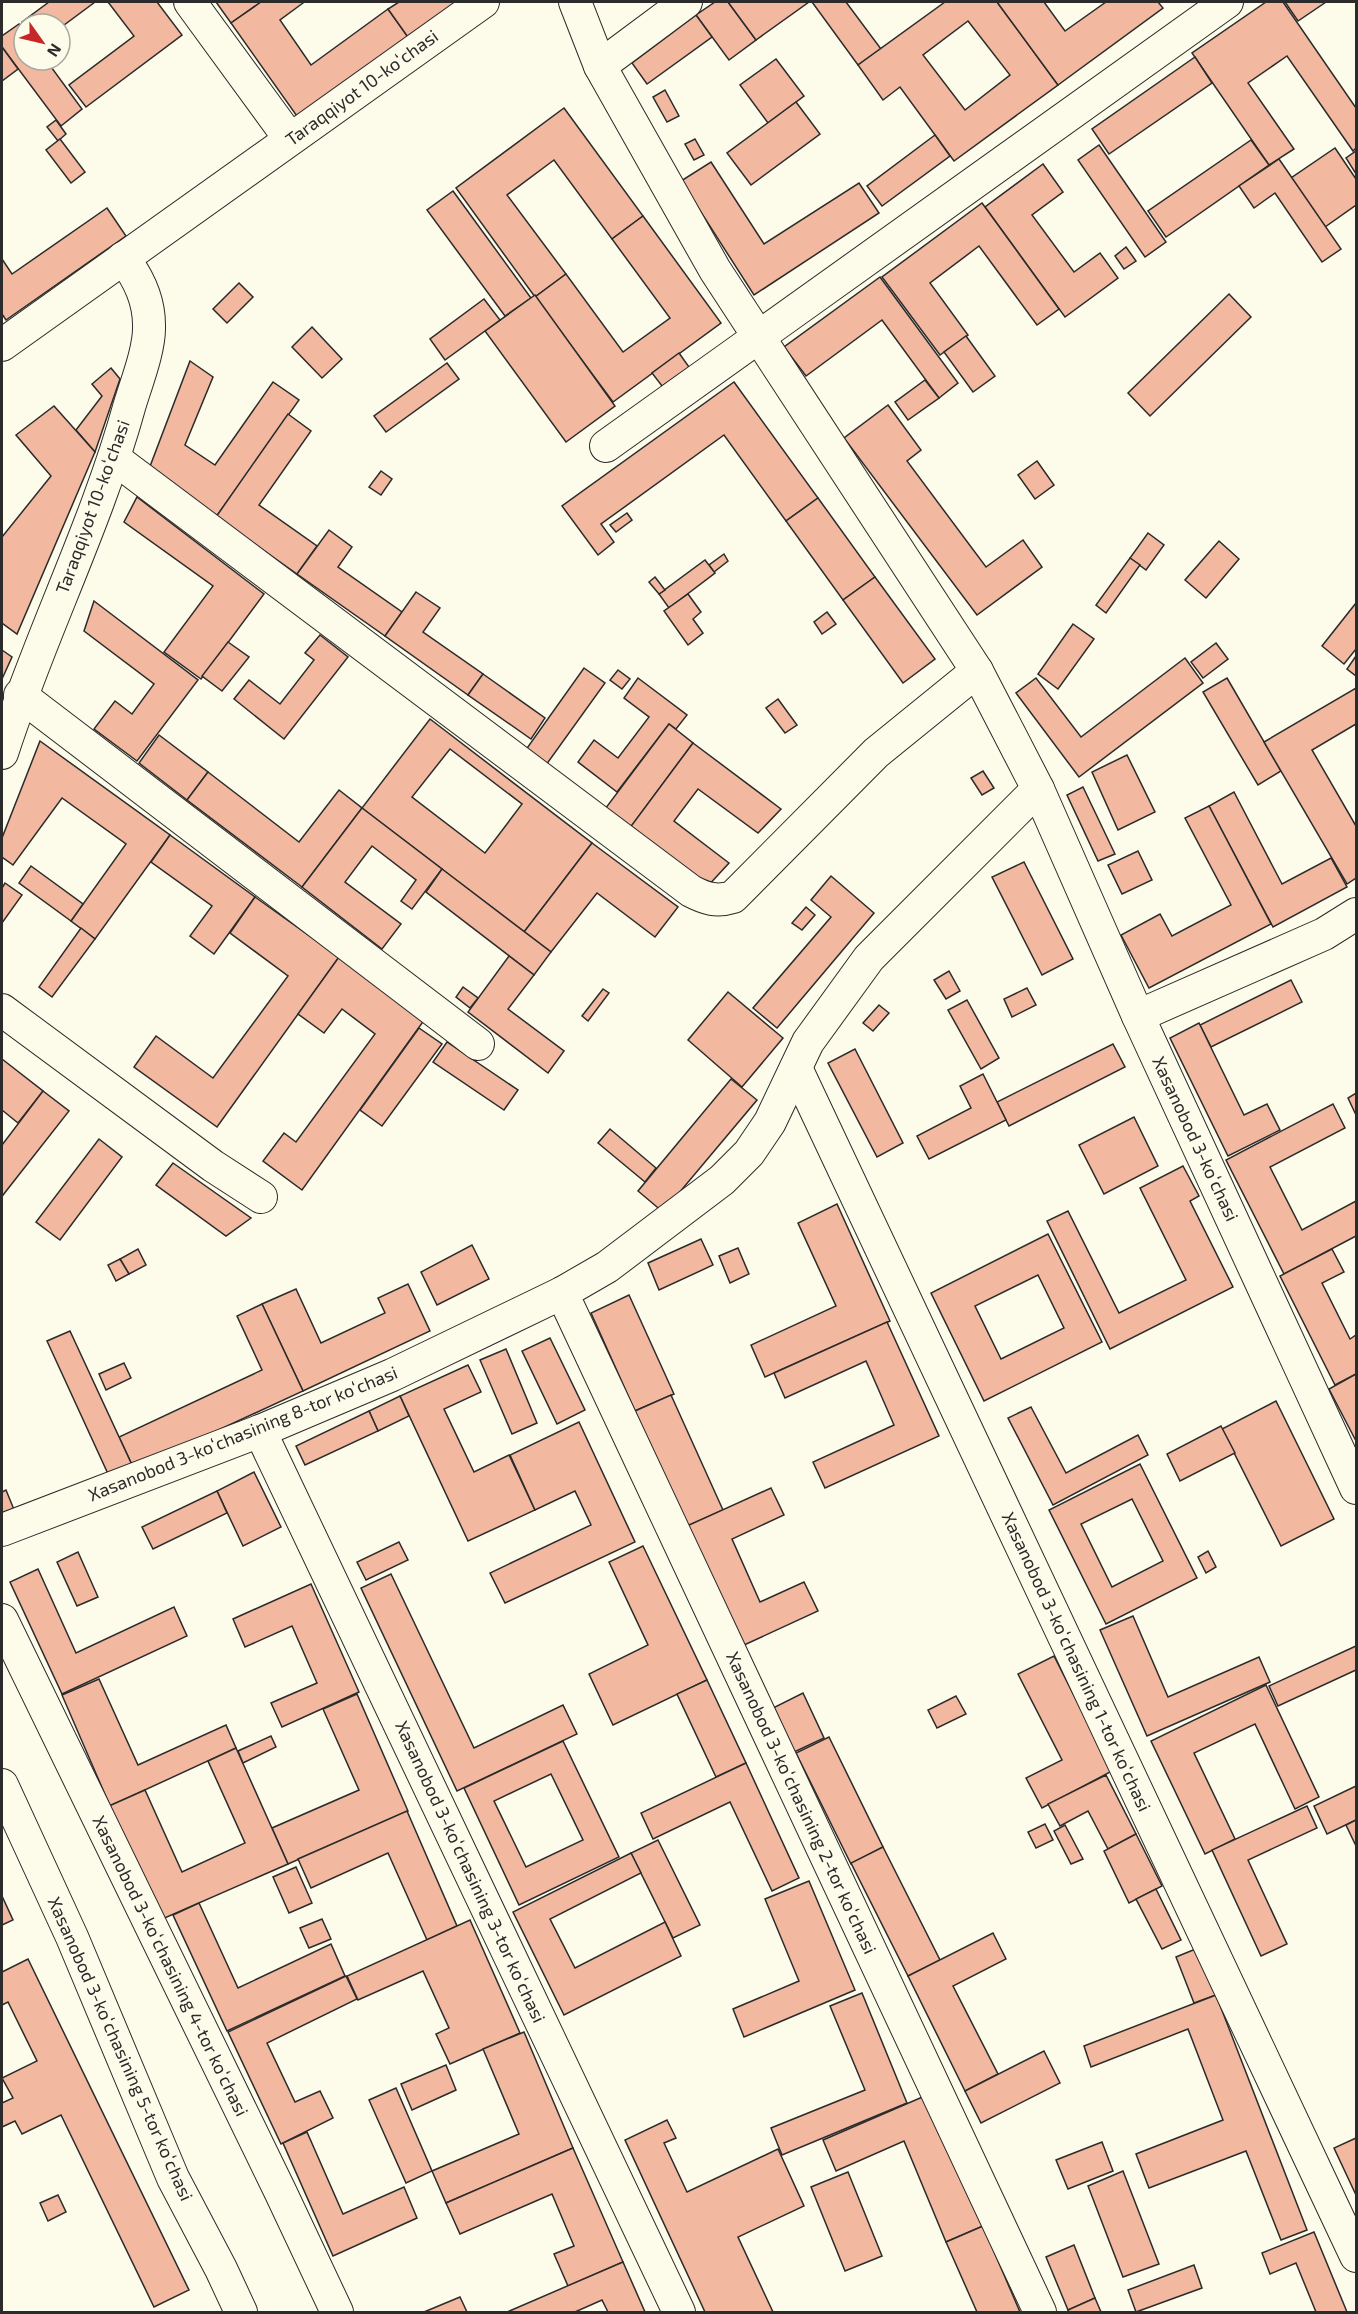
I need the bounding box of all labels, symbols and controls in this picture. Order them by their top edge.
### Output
north arrow [12,12,72,72]
street label: Taraqqiyot 10-koʻchasi [281,24,442,150]
text: N [44,41,66,61]
street label: Taraqqiyot 10-koʻchasi [50,417,134,597]
street label: Xasanobod 3-koʻchasi [1148,1053,1244,1225]
street label: Xasanobod 3-koʻchasining 8-tor koʻchasi [85,1361,401,1505]
street label: Xasanobod 3-koʻchasining 1-tor koʻchasi [998,1508,1156,1815]
street label: Xasanobod 3-koʻchasining 2-tor koʻchasi [722,1648,882,1957]
street label: Xasanobod 3-koʻchasining 3-tor koʻchasi [391,1717,551,2026]
street label: Xasanobod 3-koʻchasining 4-tor koʻchasi [88,1812,254,2119]
street label: Xasanobod 3-koʻchasining 5-tor koʻchasi [44,1893,198,2204]

